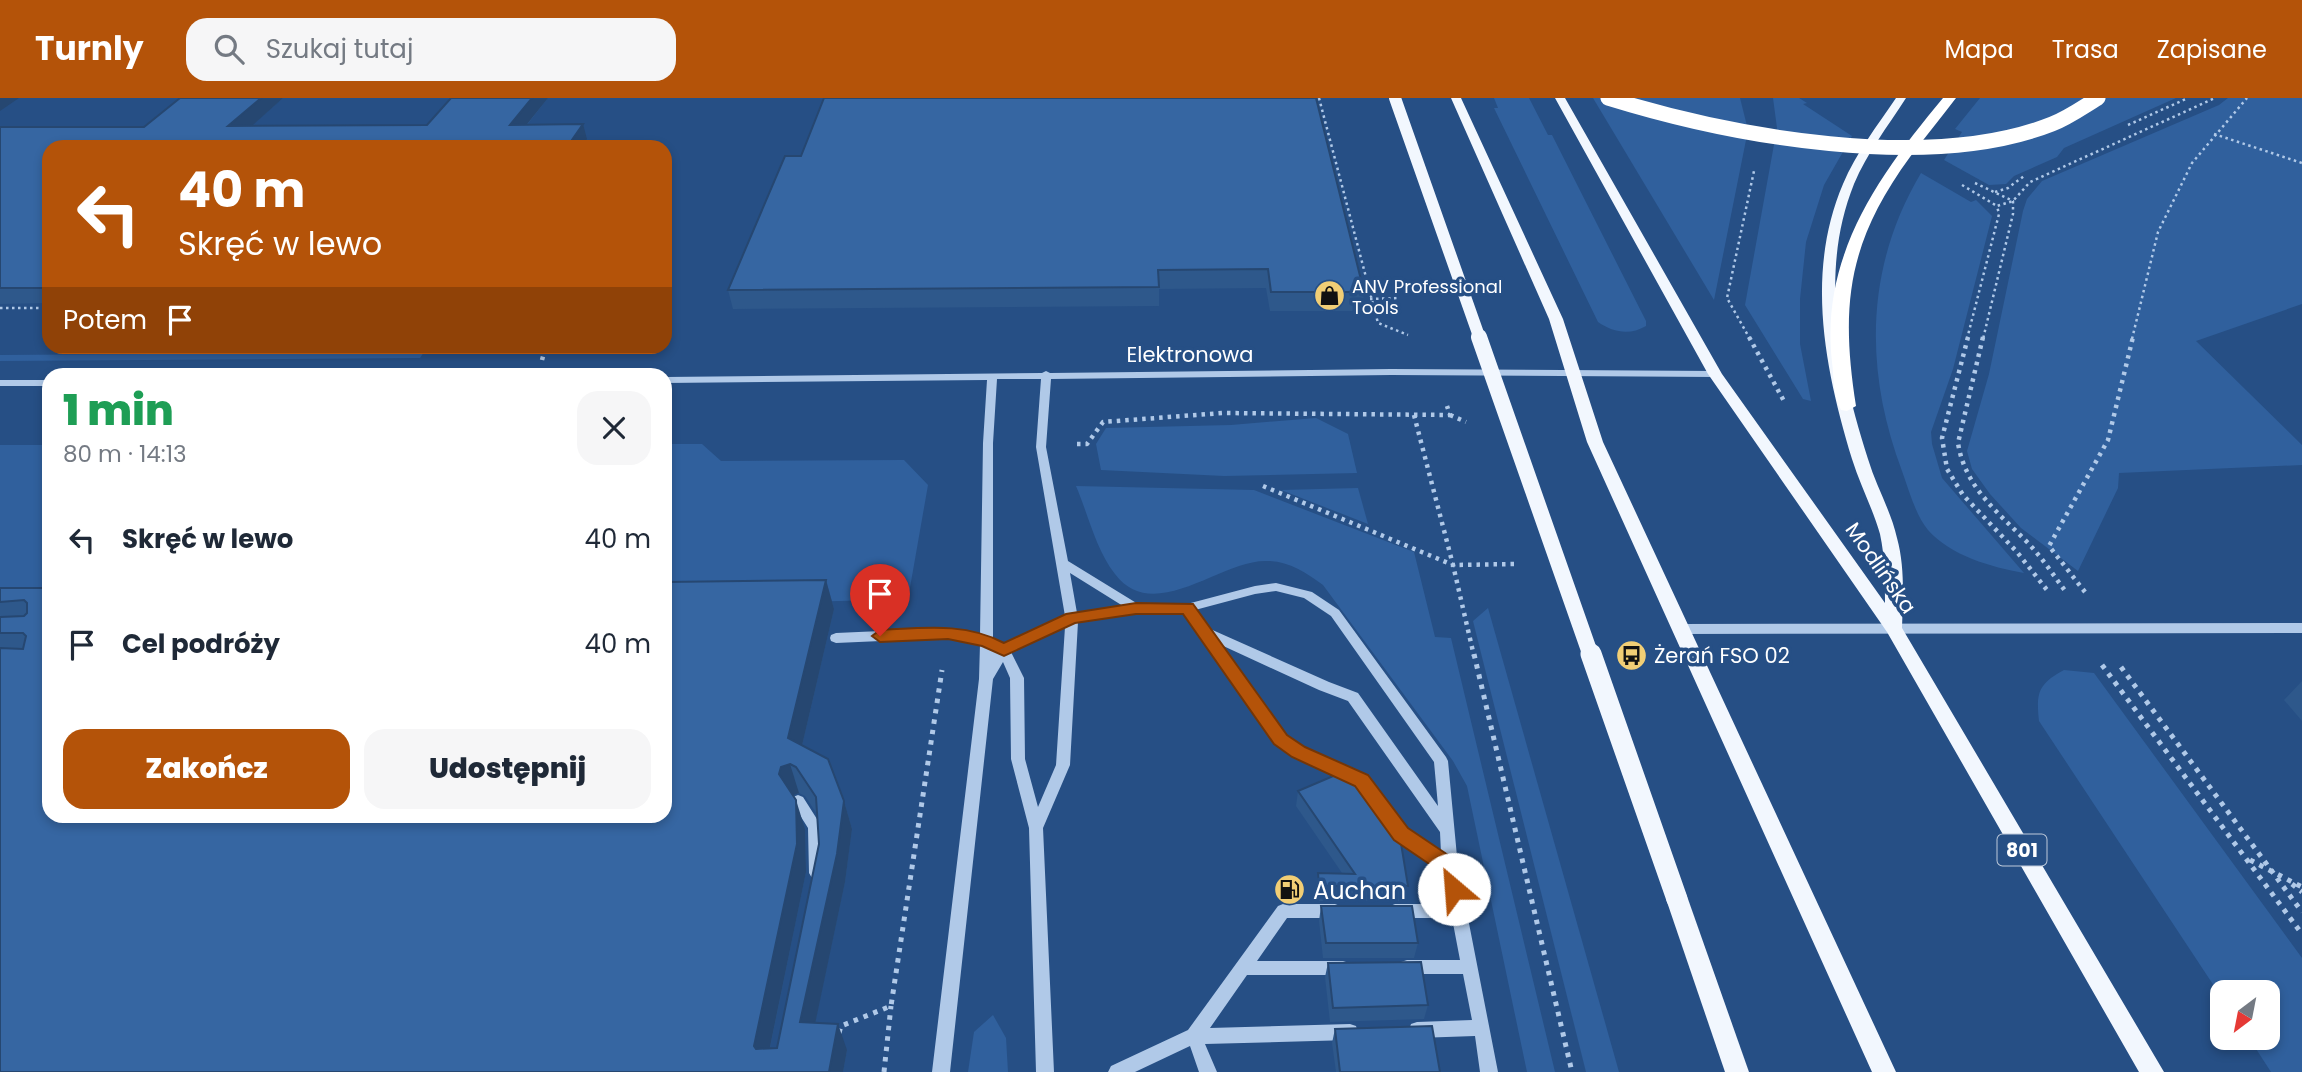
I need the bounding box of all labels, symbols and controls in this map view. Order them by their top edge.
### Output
search box [186,18,676,81]
text: Turnly [35,25,144,72]
icon: search [210,30,248,68]
text: Szukaj tutaj [266,31,413,67]
text: Mapa [1944,33,2014,66]
text: Trasa [2052,33,2119,66]
text: Zapisane [2157,33,2267,66]
text: 40 m [178,156,305,224]
icon: left [63,168,154,259]
text: Skręć w lewo [178,221,382,266]
place label: ANV Professional Tools [1352,274,1502,320]
shop icon: ANV Professional Tools [1312,279,1346,313]
icon: arrive [161,301,199,339]
text: Potem [63,302,147,338]
street label: Elektronowa [1127,340,1254,369]
text: 1 min [63,381,174,440]
button: close [577,391,651,465]
text: 80 m · 14:13 [63,438,187,470]
street label: Modlińska [1839,516,1923,620]
icon: left [63,521,101,559]
text: Skręć w lewo [122,521,293,557]
text: 40 m [585,521,651,557]
pin [850,564,910,636]
icon: arrive [861,575,899,613]
icon: arrive [63,626,101,664]
text: Cel podróży [122,626,280,662]
text: 40 m [585,626,651,662]
bus stop icon: Żerań FSO 02 [1614,638,1648,672]
place label: Żerań FSO 02 [1654,641,1790,670]
button: Zakończ [63,729,350,809]
button: Udostępnij [364,729,651,809]
road number: 801 [1997,834,2046,866]
position arrow [1417,852,1491,926]
fuel station icon: Auchan [1273,873,1307,907]
place label: Auchan [1313,874,1406,907]
north arrow [2210,980,2280,1050]
map controls [2210,980,2280,1050]

